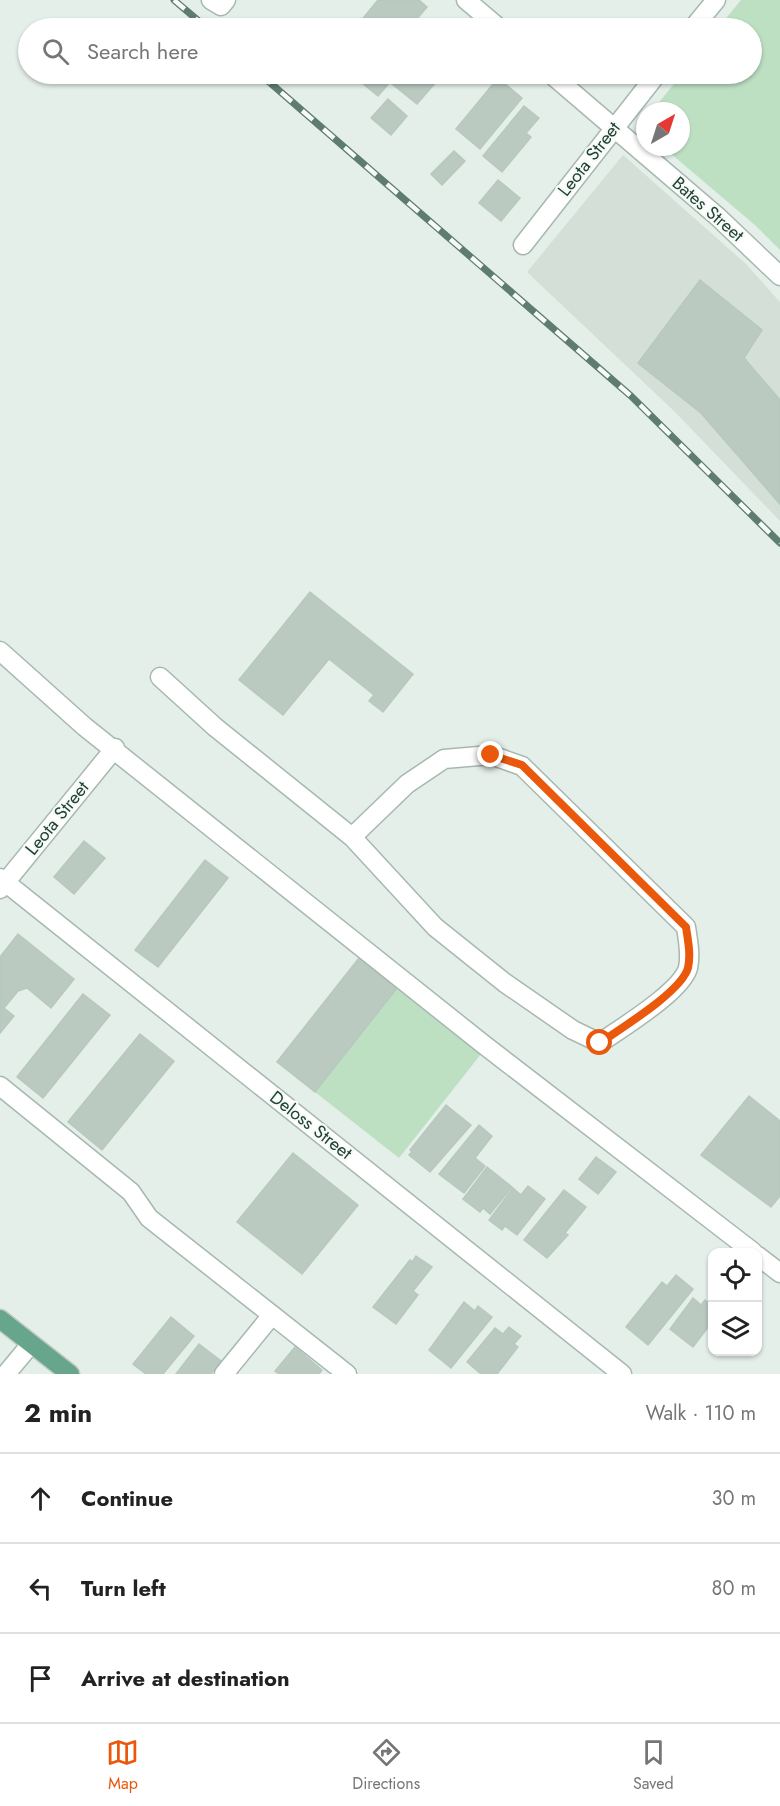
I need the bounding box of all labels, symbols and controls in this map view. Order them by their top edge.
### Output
search box [18,18,762,84]
icon: search [39,35,72,68]
text: Search here [87,35,198,67]
north arrow [636,102,690,156]
street label: Leota Street [552,116,627,202]
street label: Bates Street [666,170,750,248]
route end [477,741,503,767]
street label: Leota Street [19,775,95,861]
route start [586,1029,612,1055]
street label: Deloss Street [264,1084,358,1166]
map controls [708,1248,762,1356]
button: locate [708,1248,762,1302]
button: layers [708,1302,762,1356]
text: 2 min [24,1394,92,1432]
text: Walk · 110 m [646,1399,756,1428]
icon: ahead [24,1482,57,1515]
text: Continue [81,1482,173,1514]
text: 30 m [711,1484,756,1513]
icon: left [24,1572,57,1605]
text: Turn left [81,1572,166,1604]
text: 80 m [711,1574,756,1603]
icon: arrive [24,1662,57,1695]
text: Arrive at destination [81,1662,290,1694]
tab: Map [106,1736,139,1795]
tab: Directions [352,1736,420,1795]
tab: Saved [633,1736,674,1795]

